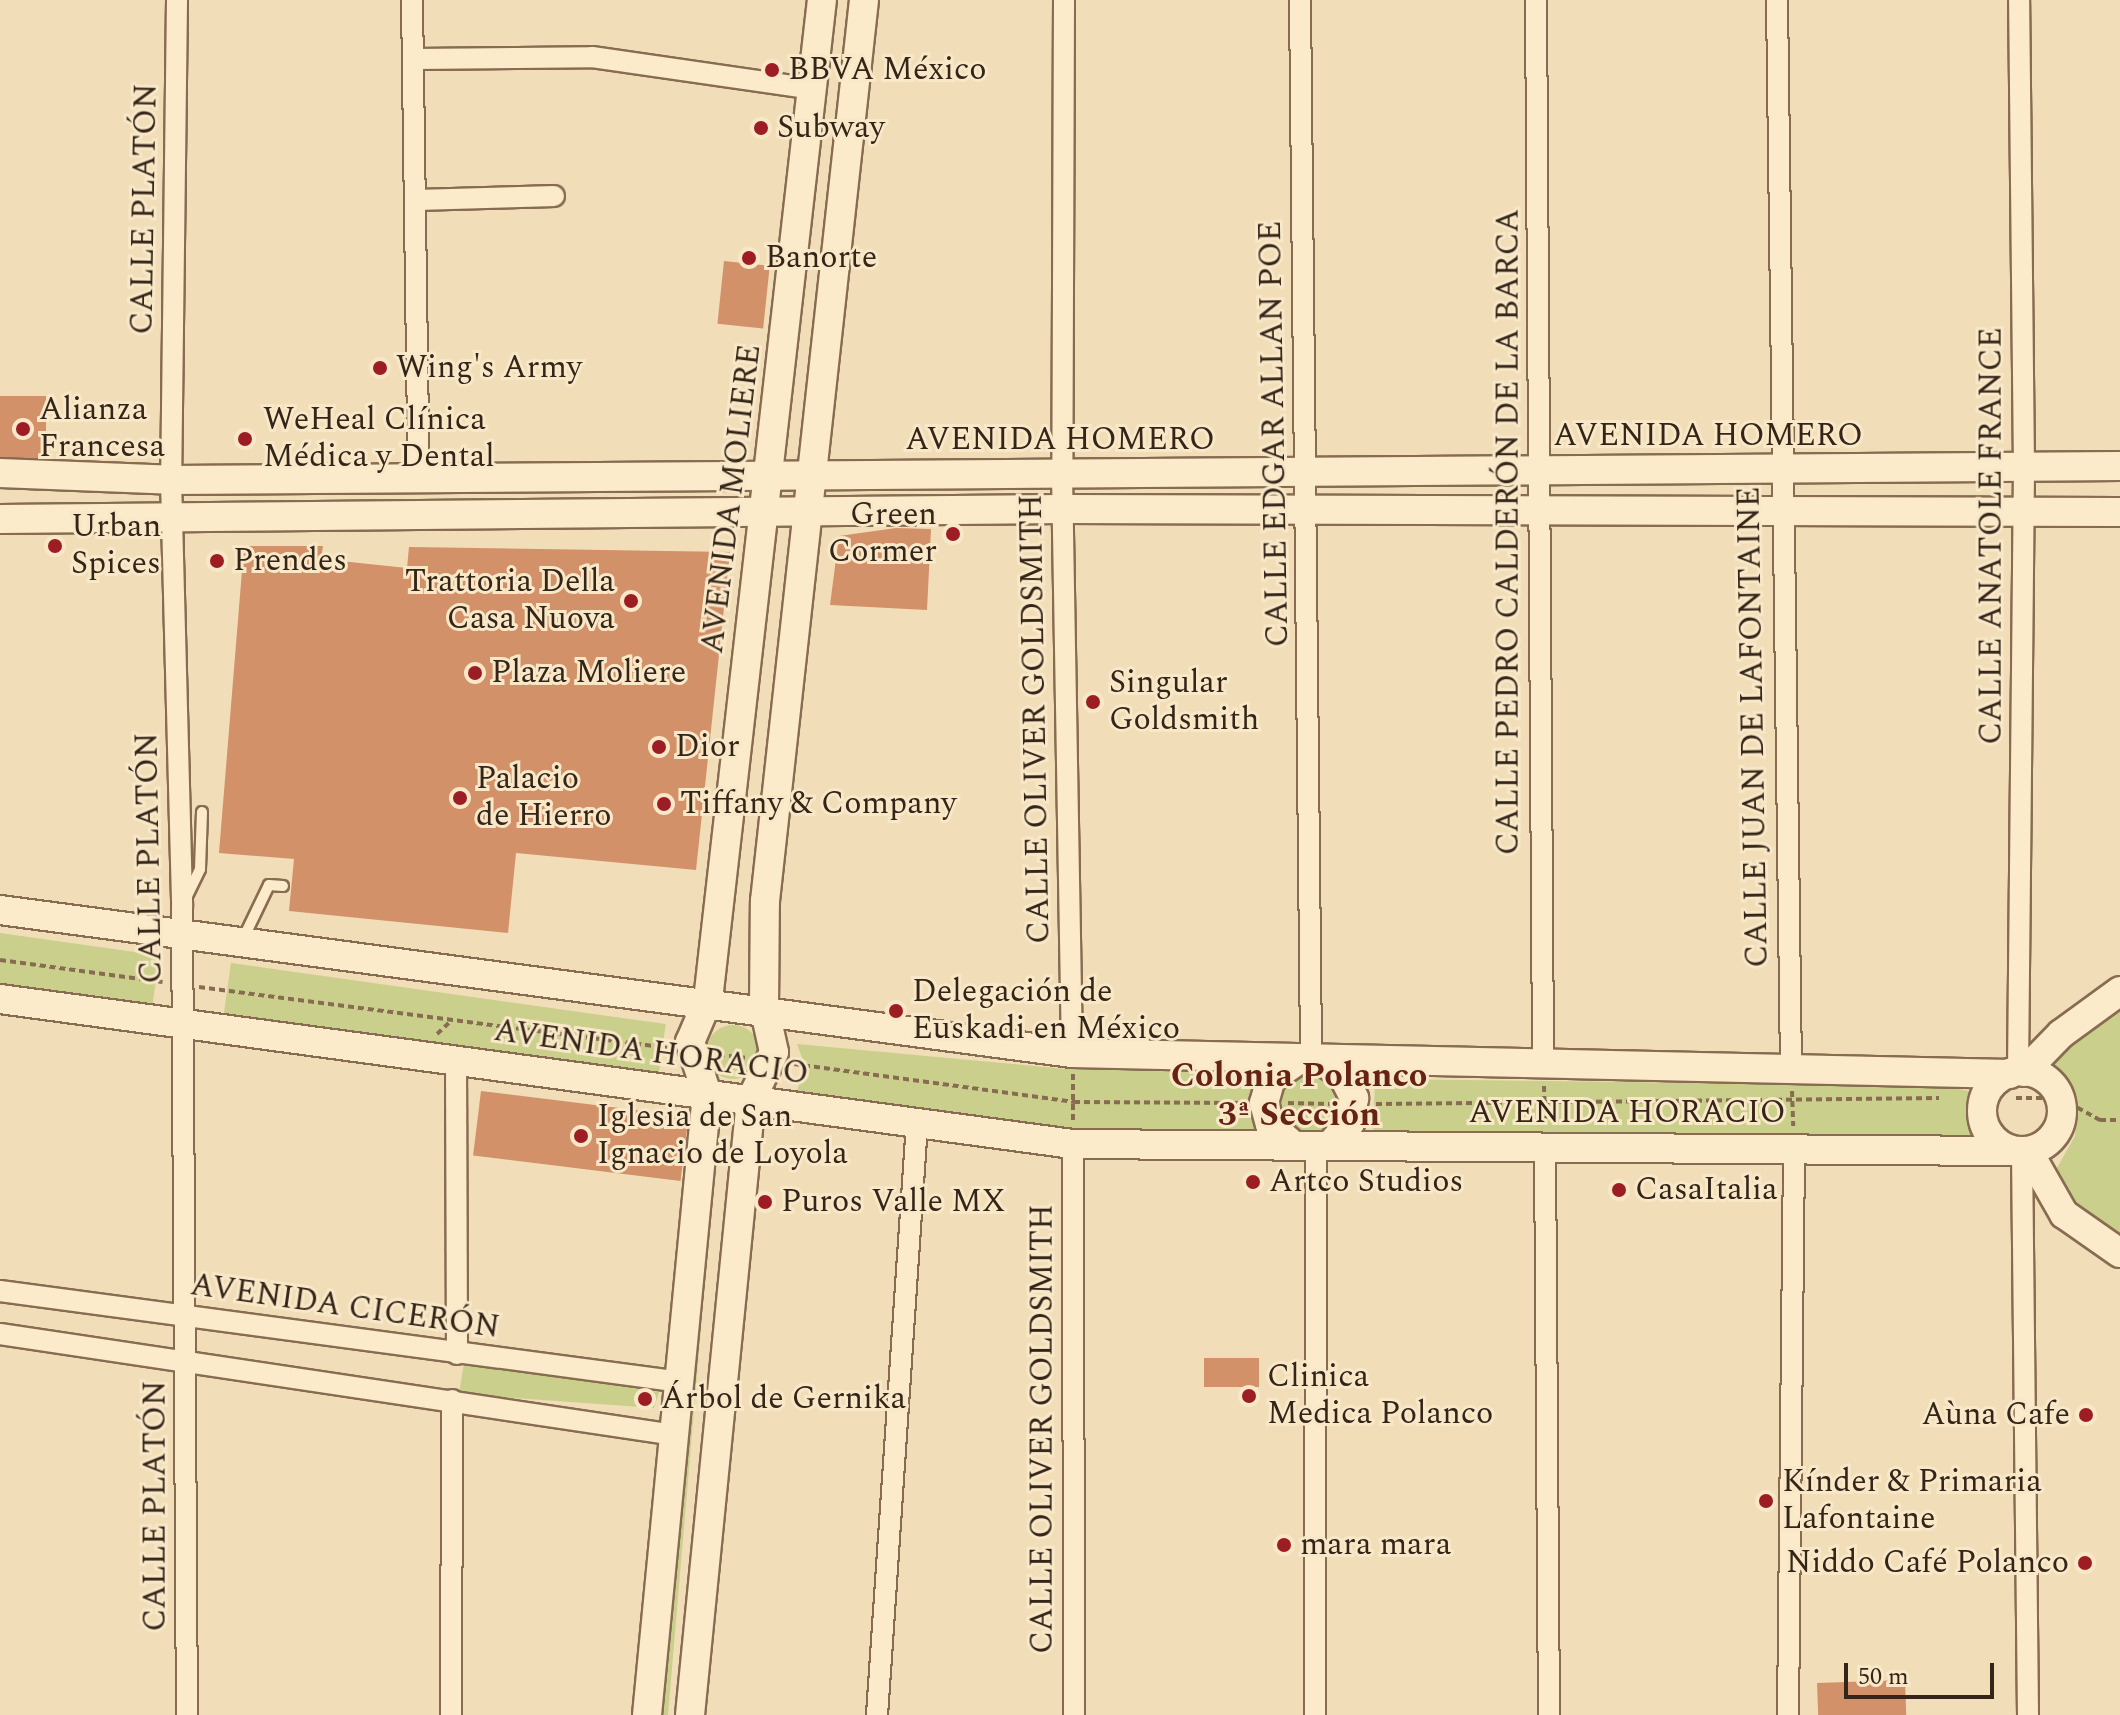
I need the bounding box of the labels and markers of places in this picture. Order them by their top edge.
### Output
place label: BBVA México [788,51,987,89]
marker: BBVA México [763,61,781,79]
place label: Subway [777,109,885,147]
marker: Subway [752,119,770,137]
place label: Banorte [765,239,877,277]
marker: Banorte [740,249,758,267]
place label: Wing's Army [396,349,582,387]
marker: Wing's Army [371,359,389,377]
place label: Alianza Francesa [39,392,165,467]
place label: WeHeal Clínica Médica y Dental [263,402,495,477]
marker: Alianza Francesa [14,420,32,438]
marker: WeHeal Clínica Médica y Dental [234,428,256,450]
place label: Green Cormer [828,497,937,572]
place label: Urban Spices [71,509,161,584]
marker: Green Cormer [944,525,962,543]
marker: Urban Spices [46,537,64,555]
place label: Prendes [233,542,347,580]
marker: Prendes [208,552,226,570]
place label: Trattoria Della Casa Nuova [405,564,615,639]
marker: Trattoria Della Casa Nuova [622,592,640,610]
place label: Plaza Moliere [491,654,686,692]
marker: Plaza Moliere [466,664,484,682]
place label: Singular Goldsmith [1109,665,1259,740]
marker: Singular Goldsmith [1084,693,1102,711]
place label: Dior [675,728,740,766]
marker: Dior [650,738,668,756]
place label: Palacio de Hierro [476,761,611,836]
place label: Tiffany & Company [680,785,957,823]
marker: Palacio de Hierro [451,789,469,807]
marker: Tiffany & Company [655,795,673,813]
place label: Delegación de Euskadi en México [912,974,1180,1049]
marker: Delegación de Euskadi en México [887,1002,905,1020]
place label: Iglesia de San Ignacio de Loyola [597,1099,848,1174]
marker: Iglesia de San Ignacio de Loyola [572,1127,590,1145]
place label: Artco Studios [1269,1163,1463,1201]
place label: CasaItalia [1635,1171,1778,1209]
marker: Artco Studios [1244,1173,1262,1191]
marker: CasaItalia [1610,1181,1628,1199]
place label: Puros Valle MX [781,1183,1005,1221]
marker: Puros Valle MX [756,1193,774,1211]
place label: Clinica Medica Polanco [1267,1359,1493,1434]
place label: Árbol de Gernika [661,1380,906,1418]
marker: Clinica Medica Polanco [1238,1385,1260,1407]
marker: Árbol de Gernika [636,1390,654,1408]
place label: Aùna Cafe [1922,1396,2070,1434]
marker: Aùna Cafe [2077,1406,2095,1424]
place label: Kínder & Primaria Lafontaine [1782,1464,2042,1539]
marker: Kínder & Primaria Lafontaine [1757,1492,1775,1510]
place label: mara mara [1300,1526,1451,1564]
marker: mara mara [1275,1536,1293,1554]
place label: Niddo Café Polanco [1786,1544,2069,1582]
marker: Niddo Café Polanco [2076,1554,2094,1572]

